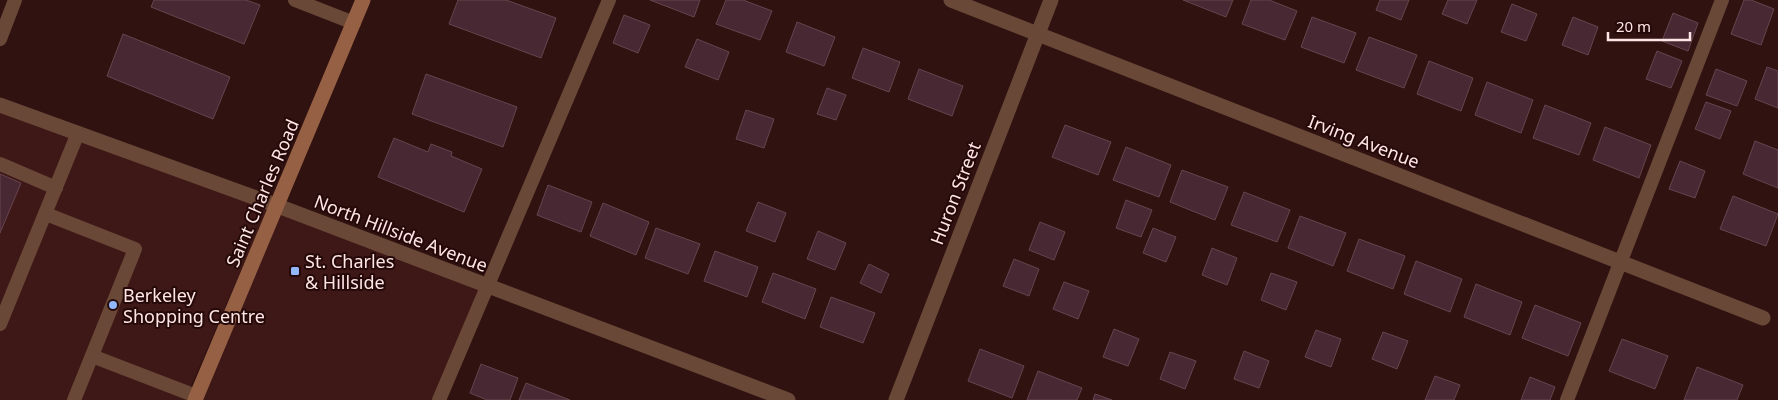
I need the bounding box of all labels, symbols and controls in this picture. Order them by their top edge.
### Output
scale bar [1608,10,1690,42]
text: 20 m [1616,16,1651,36]
street label: Irving Avenue [1305,109,1423,173]
street label: Saint Charles Road [220,115,304,271]
street label: Huron Street [924,138,986,248]
street label: North Hillside Avenue [311,189,491,277]
place label: St. Charles & Hillside [305,249,394,294]
marker: St. Charles & Hillside [289,265,301,277]
place label: Berkeley Shopping Centre [123,283,265,328]
marker: Berkeley Shopping Centre [107,299,119,311]

